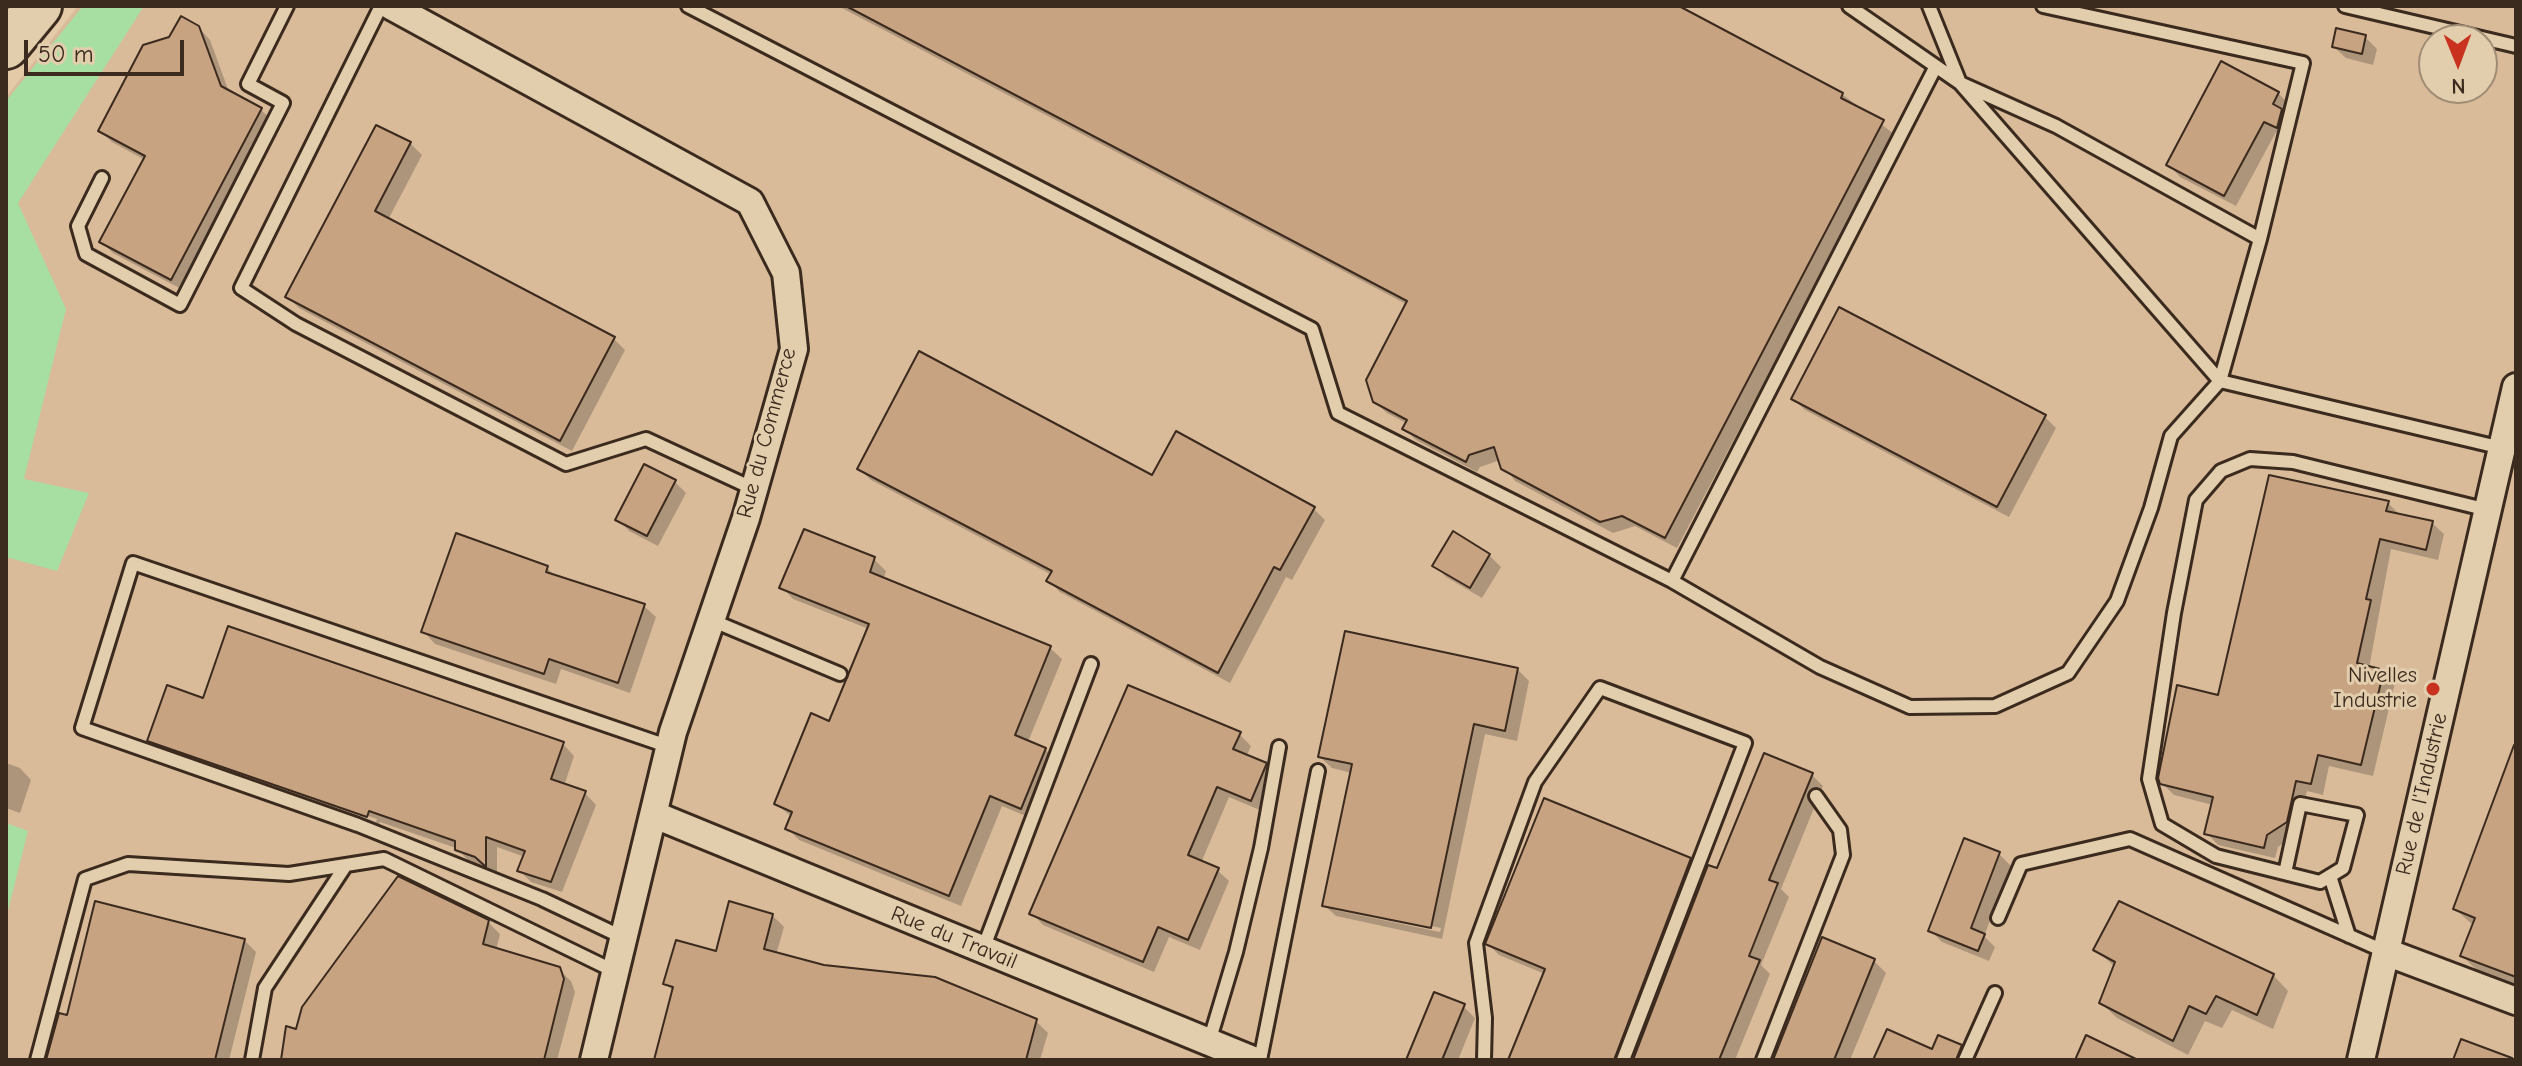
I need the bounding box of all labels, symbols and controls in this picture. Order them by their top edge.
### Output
scale bar [28,24,188,74]
north arrow [2418,24,2498,104]
text: 50 m [38,40,94,68]
text: N [2451,73,2466,99]
street label: Rue du Commerce [732,345,802,521]
place label: Nivelles Industrie [2333,663,2417,714]
marker: Nivelles Industrie [2424,680,2442,698]
street label: Rue de l'Industrie [2390,710,2454,878]
street label: Rue du Travail [887,901,1021,975]

